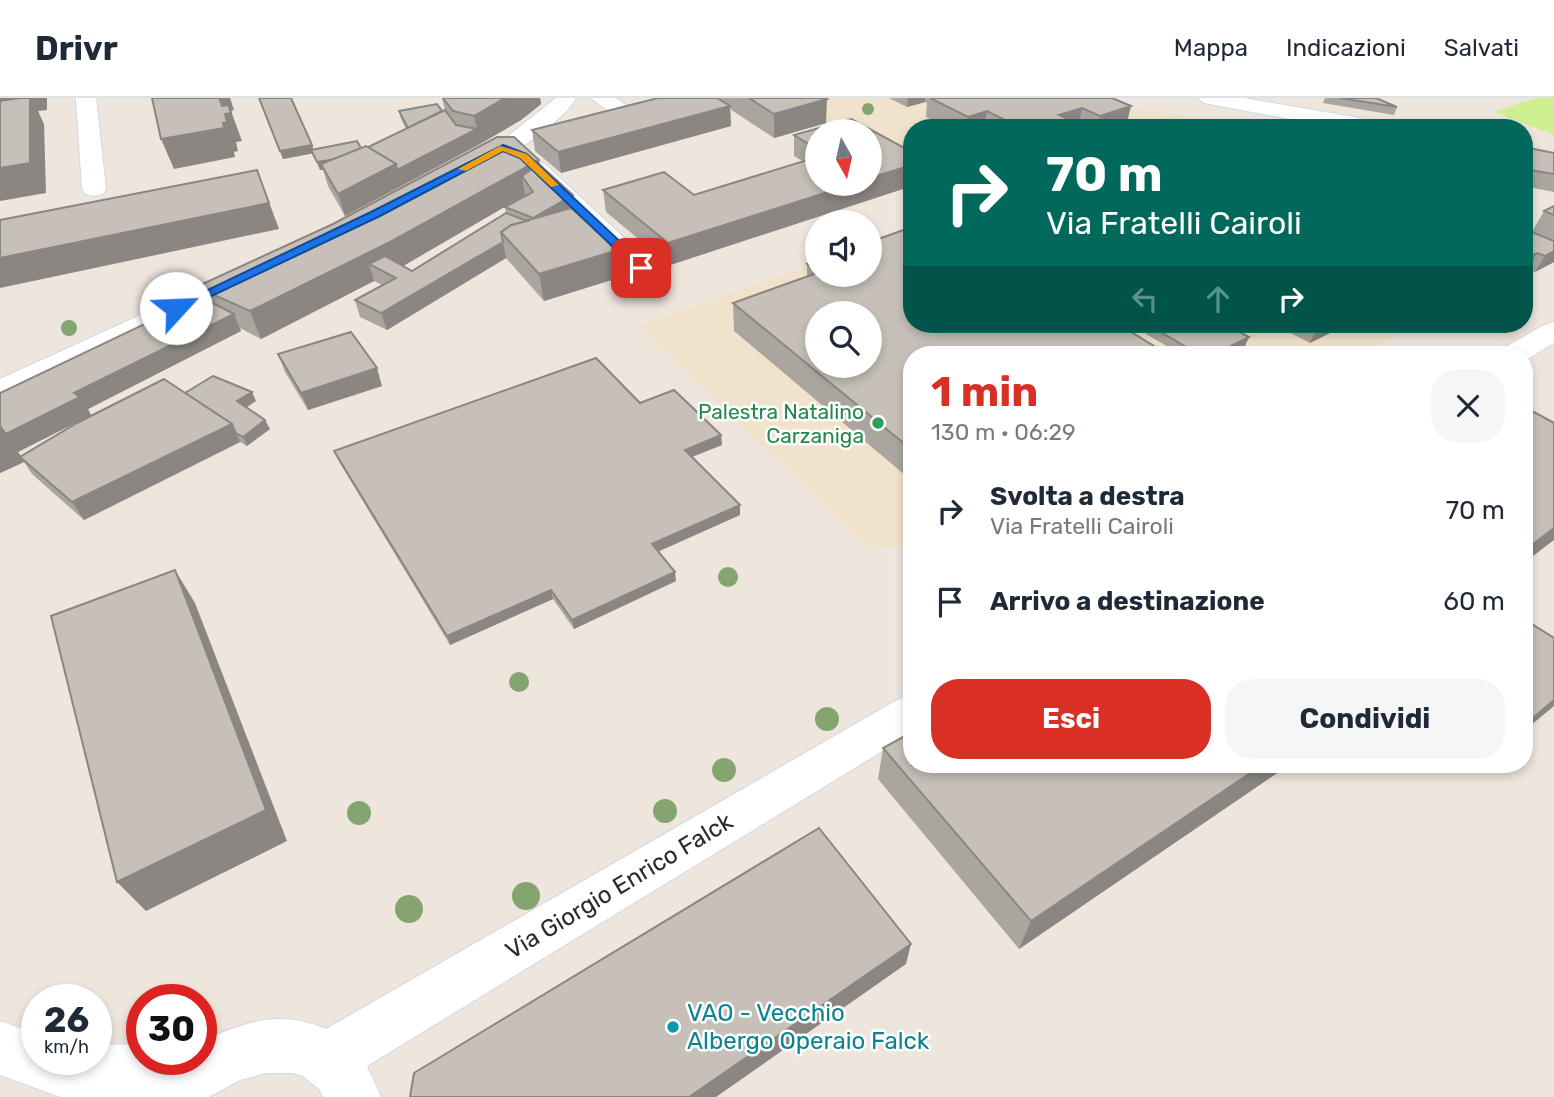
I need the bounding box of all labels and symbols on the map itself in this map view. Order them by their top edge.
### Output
north arrow [805,119,882,196]
pin [611,238,671,298]
position arrow [139,271,213,345]
place label: Palestra Natalino Carzaniga [698,399,864,448]
marker: Palestra Natalino Carzaniga [870,415,886,431]
street label: Via Giorgio Enrico Falck [500,807,738,965]
speed limit sign: 30 [126,984,217,1075]
place label: VAO - Vecchio Albergo Operaio Falck [687,999,930,1055]
marker: VAO - Vecchio Albergo Operaio Falck [665,1019,681,1035]

